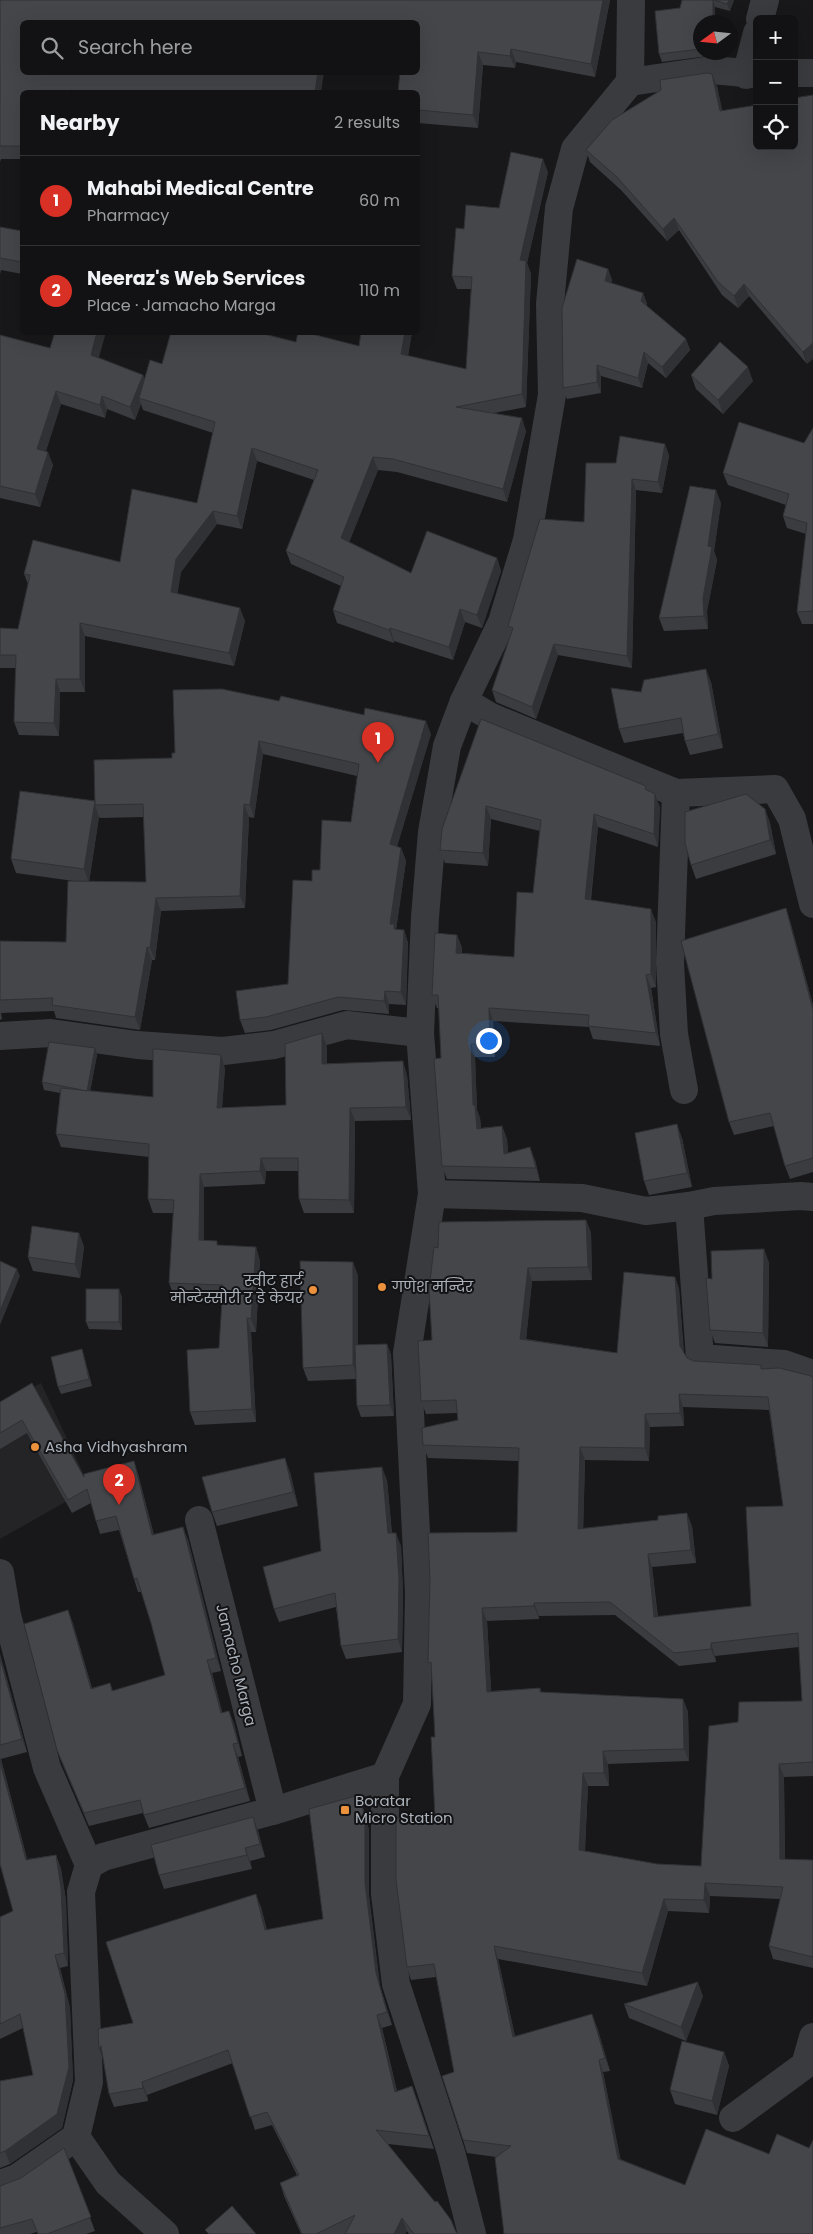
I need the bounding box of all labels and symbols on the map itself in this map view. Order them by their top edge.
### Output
north arrow [693,15,738,60]
pin: 1 [362,722,394,763]
your location [476,1028,502,1054]
place label: स्वीट हार्ट मोन्टेस्सोरी र डे केयर [169,1270,305,1308]
place label: गणेश मन्दिर [391,1276,474,1297]
marker: गणेश मन्दिर [376,1281,388,1293]
marker: स्वीट हार्ट मोन्टेस्सोरी र डे केयर [307,1284,319,1296]
place label: Asha Vidhyashram [45,1436,187,1457]
marker: Asha Vidhyashram [29,1441,41,1453]
pin: 2 [103,1464,135,1505]
street label: Jamacho Marga [211,1602,262,1728]
place label: Boratar Micro Station [355,1790,453,1828]
marker: Boratar Micro Station [339,1804,351,1816]

